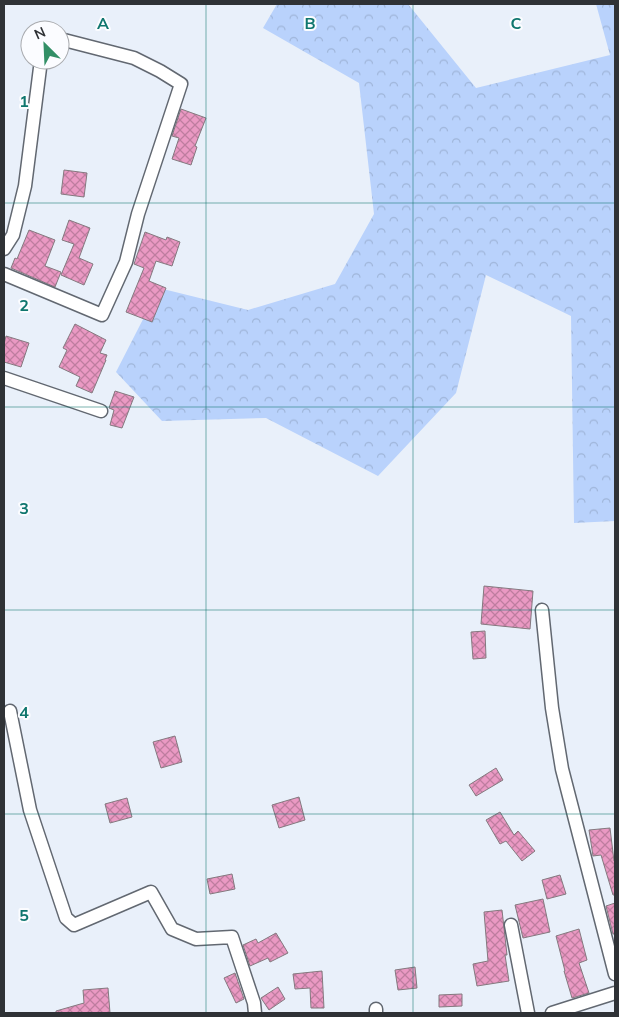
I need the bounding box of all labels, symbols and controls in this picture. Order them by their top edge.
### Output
text: A [97,13,109,33]
text: B [304,13,316,33]
text: C [511,13,522,33]
north arrow [20,20,70,70]
text: N [31,23,48,43]
text: 1 [19,91,29,111]
text: 2 [19,295,29,315]
text: 3 [19,498,29,518]
text: 4 [19,702,29,722]
text: 5 [19,905,29,925]

